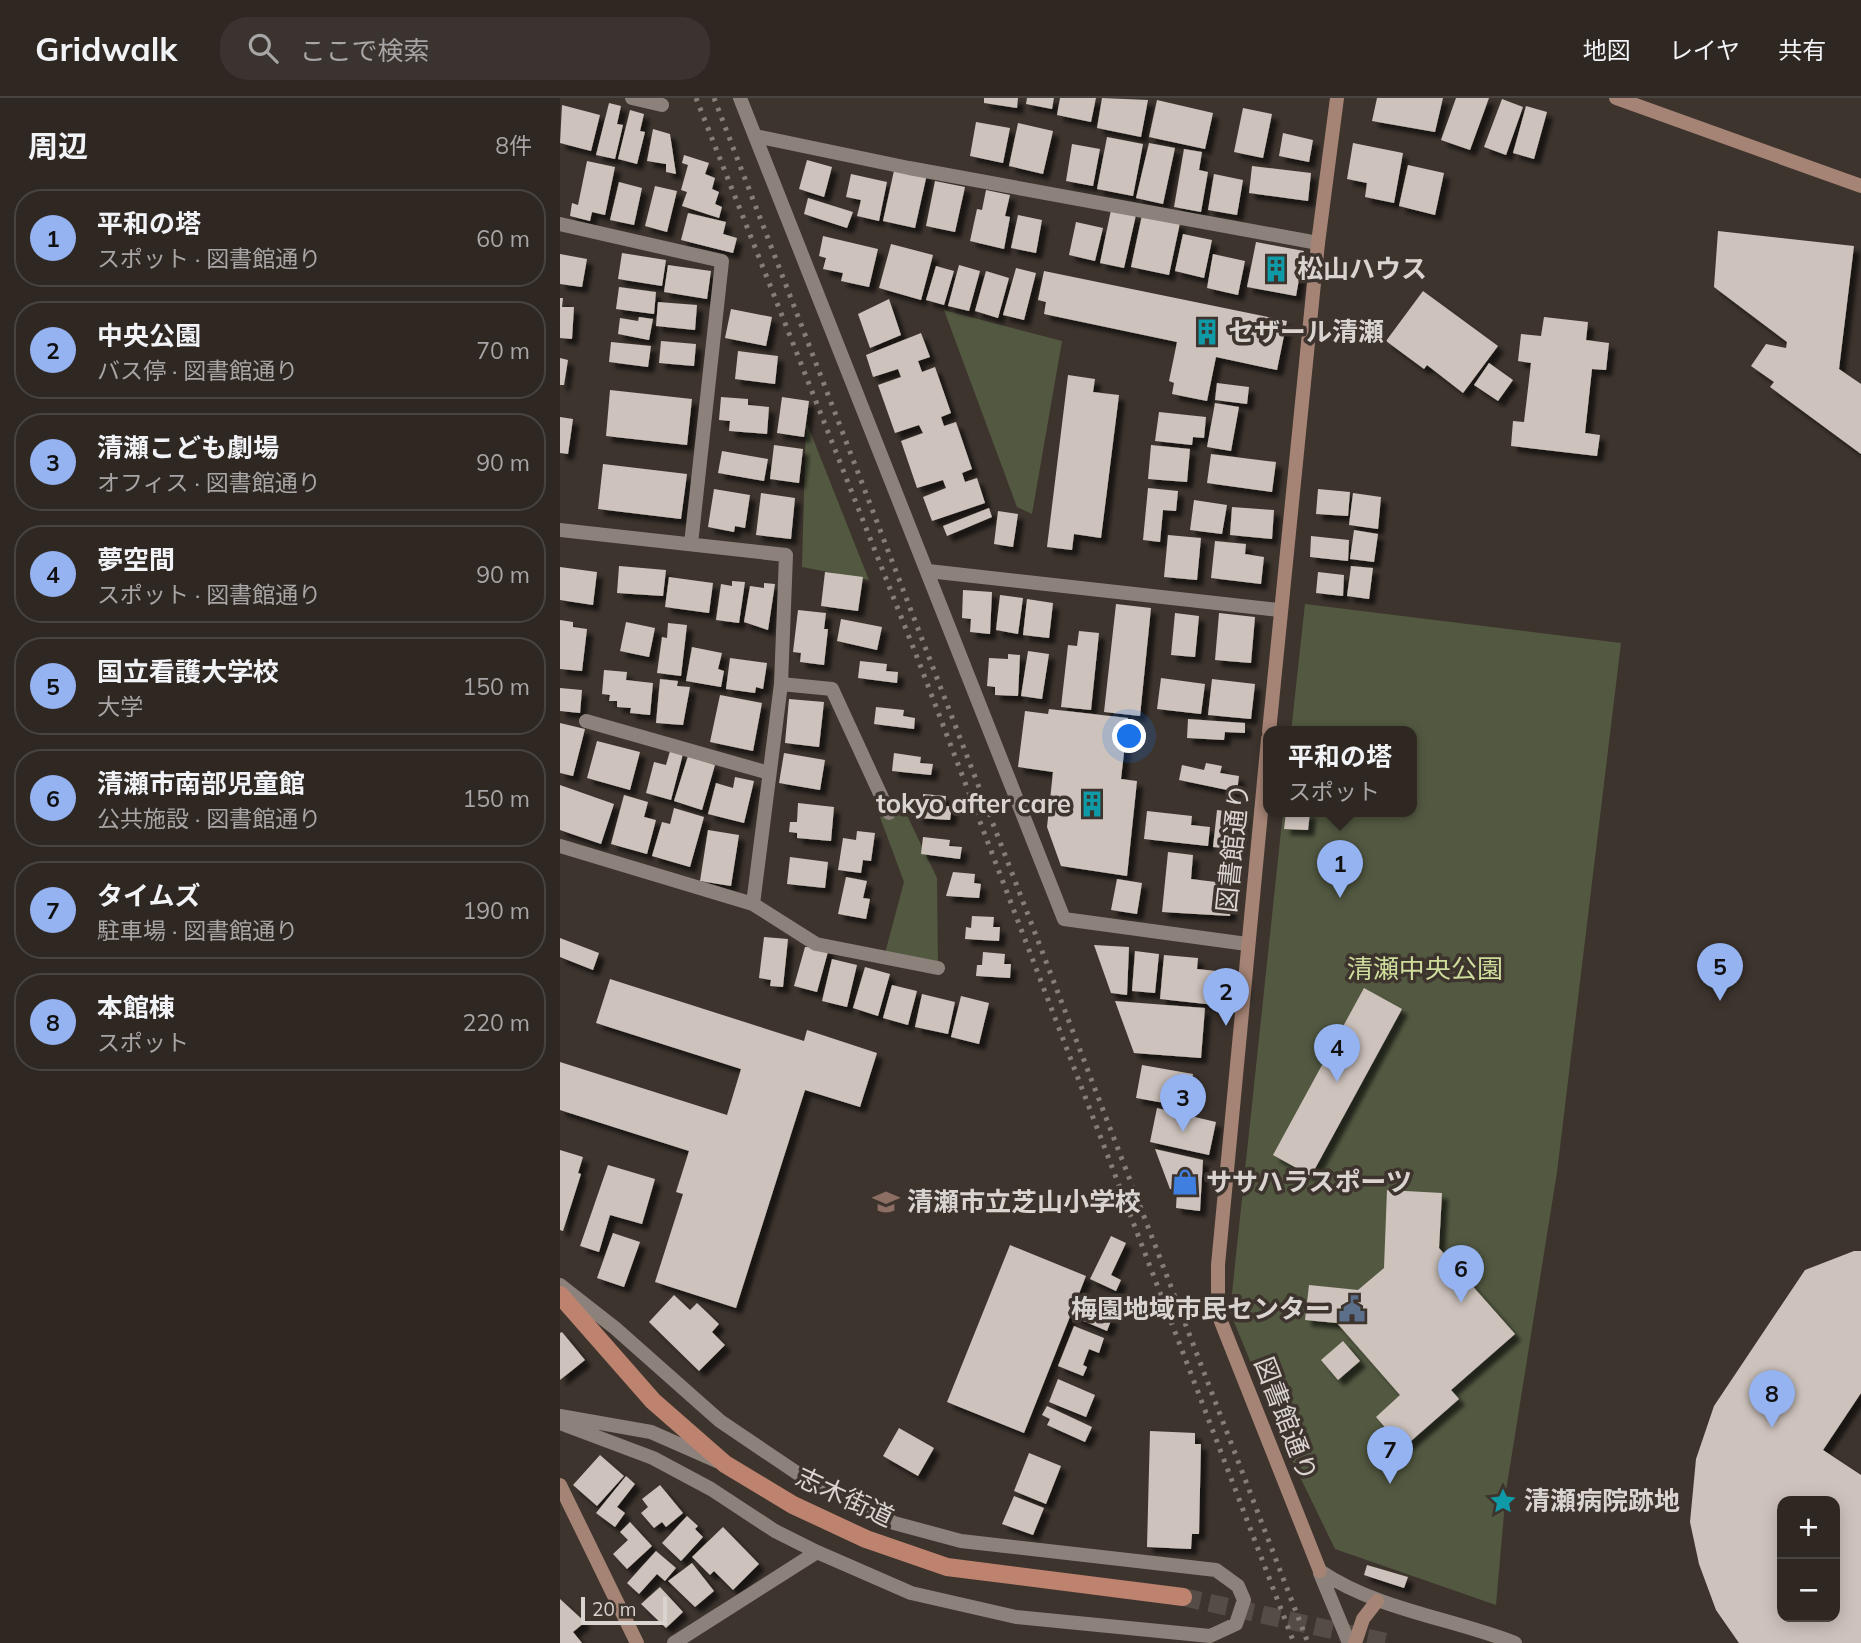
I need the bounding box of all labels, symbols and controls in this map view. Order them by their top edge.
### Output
search box [220,17,710,80]
text: Gridwalk [35,28,178,69]
icon: search [244,29,282,67]
text: ここで検索 [300,34,430,67]
text: 地図 [1583,35,1631,65]
text: レイヤ [1669,35,1740,65]
text: 共有 [1778,35,1826,65]
text: 周辺 [28,127,88,165]
text: 8件 [495,131,532,160]
text: 平和の塔 [97,207,201,240]
text: 1 [46,224,60,253]
text: 60 m [476,224,530,253]
text: スポット · 図書館通り [97,244,321,273]
place label: 松山ハウス [1297,252,1427,285]
building icon: 松山ハウス [1261,254,1291,284]
place label: セザール清瀬 [1228,315,1384,348]
building icon: セザール清瀬 [1192,317,1222,347]
text: 中央公園 [97,319,201,352]
text: 2 [46,336,60,365]
text: 70 m [476,336,530,365]
text: バス停 · 図書館通り [97,356,298,385]
text: 清瀬こども劇場 [97,431,279,464]
text: 3 [46,448,60,477]
text: 90 m [476,448,530,477]
text: オフィス · 図書館通り [97,468,321,497]
text: 夢空間 [97,543,175,576]
text: 4 [46,560,60,589]
text: 90 m [476,560,530,589]
text: スポット · 図書館通り [97,580,321,609]
text: 国立看護大学校 [97,655,279,688]
text: 5 [46,672,60,701]
text: 150 m [462,672,530,701]
text: 大学 [97,692,143,721]
your location [1112,719,1146,753]
popup [1263,726,1417,817]
text: 平和の塔 [1288,740,1392,773]
text: 清瀬市南部児童館 [97,767,305,800]
text: スポット [1288,777,1380,806]
street label: 図書館通り [1209,782,1256,914]
text: 6 [46,784,60,813]
text: 150 m [462,784,530,813]
place label: tokyo after care [876,787,1071,820]
building icon: tokyo after care [1077,789,1107,819]
text: 公共施設 · 図書館通り [97,804,321,833]
pin: 1 [1317,840,1363,898]
text: タイムズ [97,879,200,912]
text: 7 [46,896,60,925]
text: 190 m [462,896,530,925]
text: 駐車場 · 図書館通り [97,916,298,945]
pin: 5 [1697,943,1743,1001]
park label: 清瀬中央公園 [1347,952,1503,985]
pin: 2 [1203,968,1249,1026]
text: 本館棟 [97,991,175,1024]
text: 8 [46,1008,60,1037]
text: 220 m [462,1008,530,1037]
pin: 4 [1314,1024,1360,1082]
text: スポット [97,1028,189,1057]
pin: 3 [1160,1074,1206,1132]
place label: ササハラスポーツ [1206,1165,1412,1198]
shop icon: ササハラスポーツ [1170,1167,1200,1197]
place label: 清瀬市立芝山小学校 [907,1185,1141,1218]
school or university icon: 清瀬市立芝山小学校 [871,1187,901,1217]
pin: 6 [1438,1245,1484,1303]
place label: 梅園地域市民センター [1071,1292,1331,1325]
public building icon: 梅園地域市民センター [1337,1294,1367,1324]
street label: 図書館通り [1248,1352,1325,1485]
pin: 8 [1749,1370,1795,1428]
pin: 7 [1367,1426,1413,1484]
street label: 志木街道 [791,1460,899,1533]
place label: 清瀬病院跡地 [1524,1484,1680,1517]
place icon: 清瀬病院跡地 [1488,1486,1518,1516]
map controls [1777,1496,1840,1622]
button: + [1777,1496,1840,1559]
button: − [1777,1559,1840,1622]
scale bar [581,1594,667,1626]
text: 20 m [592,1597,636,1621]

